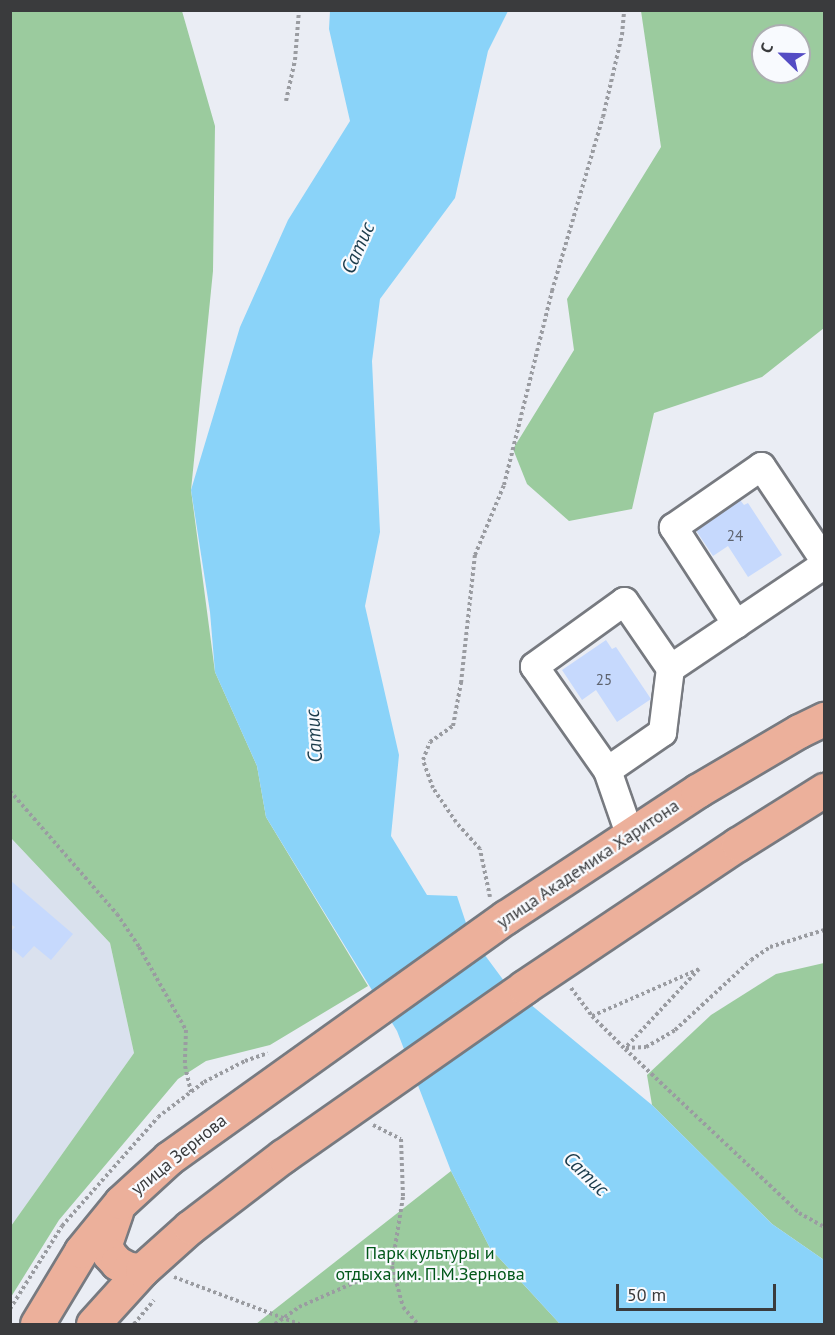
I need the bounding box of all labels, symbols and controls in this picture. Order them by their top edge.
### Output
north arrow [751,24,811,84]
text: С [755,40,777,56]
water label: Сатис [336,219,380,277]
house number: 24 [727,527,743,545]
house number: 25 [596,671,612,689]
water label: Сатис [300,708,328,764]
street label: улица Академика Харитона [492,795,684,933]
street label: улица Зернова [127,1110,231,1200]
water label: Сатис [558,1147,614,1201]
park label: Парк культуры и отдыха им. П.М.Зернова [335,1243,525,1286]
scale bar [619,1272,780,1310]
text: 50 m [627,1283,666,1306]

